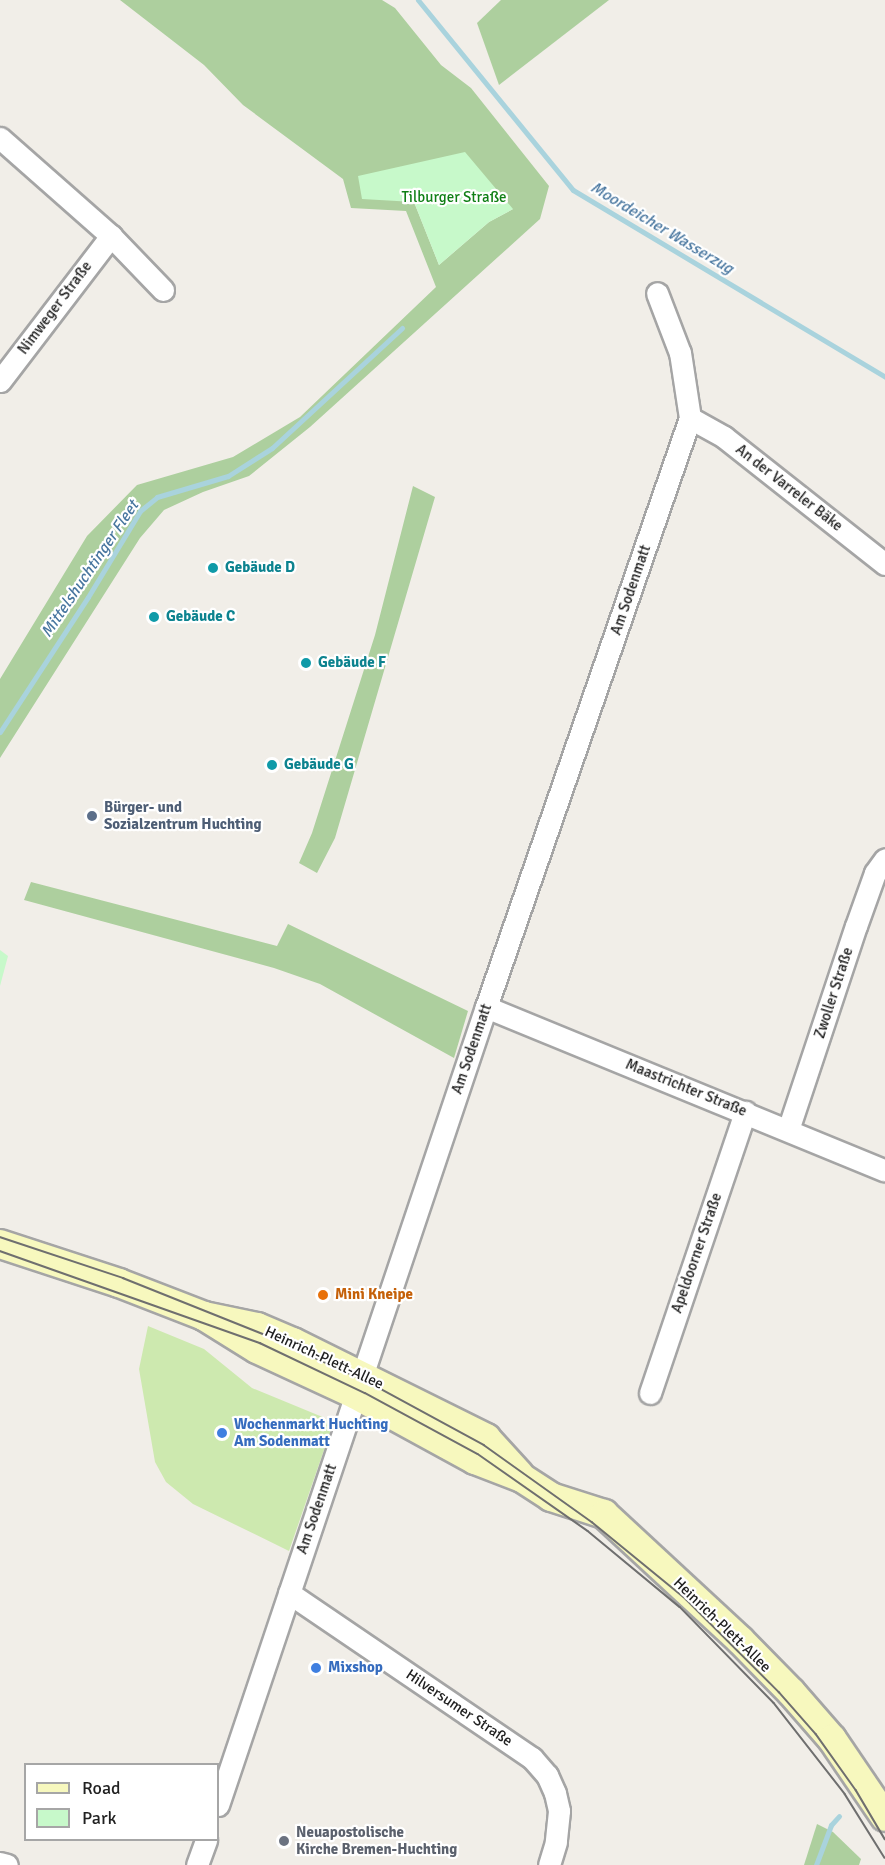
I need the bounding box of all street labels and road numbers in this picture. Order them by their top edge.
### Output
street label: Nimweger Straße [14,258,96,358]
street label: An der Varreler Bäke [732,441,846,535]
street label: Am Sodenmatt [607,543,655,637]
street label: Zwoller Straße [811,945,857,1041]
street label: Am Sodenmatt [448,1002,496,1096]
street label: Maastrichter Straße [623,1055,749,1121]
street label: Apeldoorner Straße [668,1190,726,1316]
street label: Heinrich-Plett-Allee [262,1323,386,1393]
street label: Am Sodenmatt [293,1462,341,1556]
street label: Heinrich-Plett-Allee [669,1574,775,1676]
street label: Hilversumer Straße [402,1666,516,1750]

